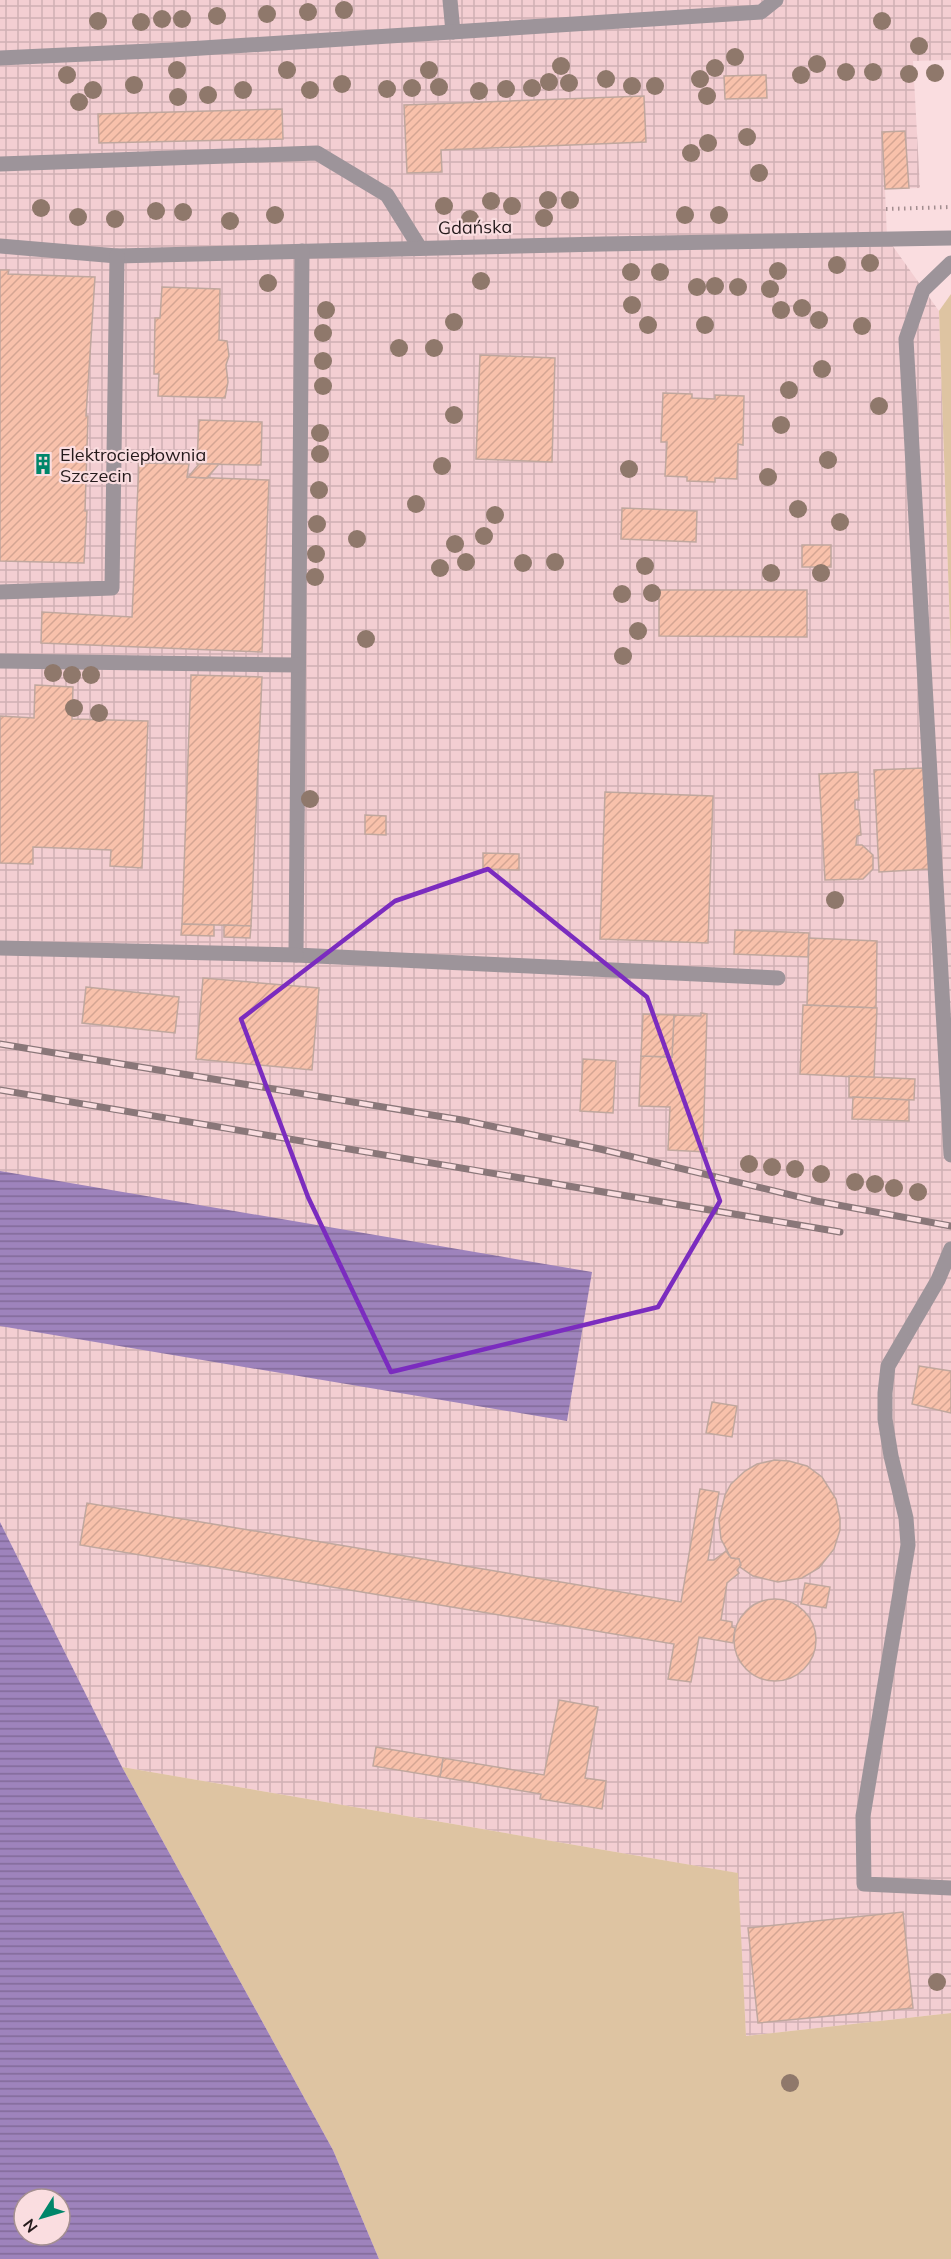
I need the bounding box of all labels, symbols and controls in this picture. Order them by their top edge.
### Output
street label: Gdańska [438,215,512,239]
place label: Elektrociepłownia Szczecin [60,443,206,487]
building icon: Elektrociepłownia Szczecin [31,452,55,476]
north arrow [12,2187,72,2247]
text: N [18,2215,42,2237]

